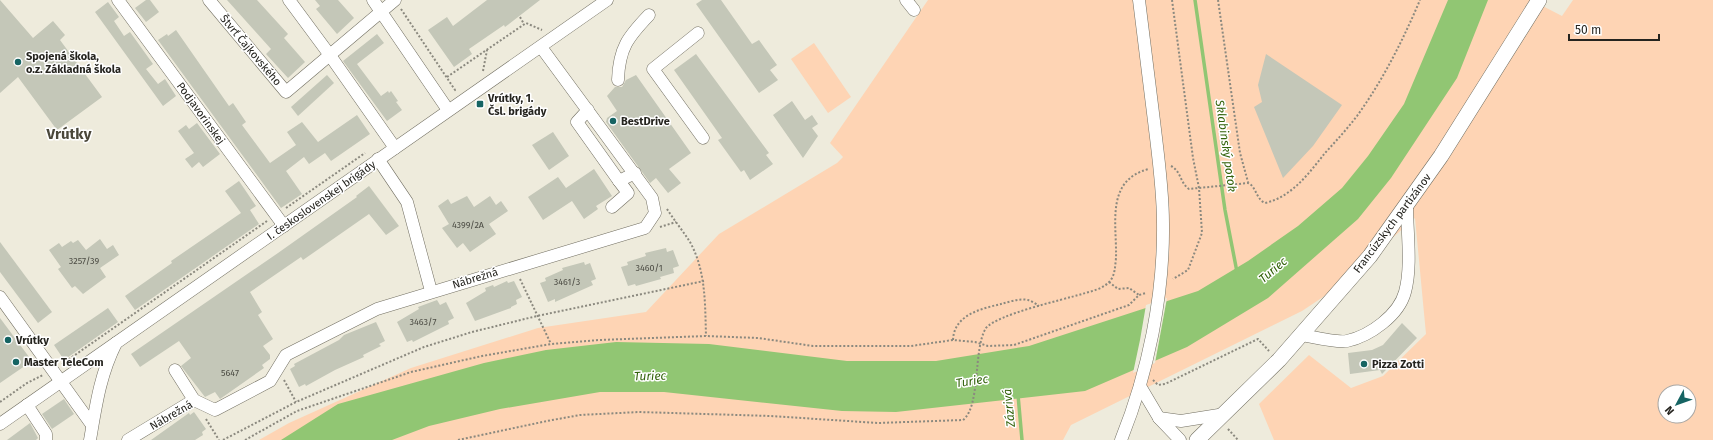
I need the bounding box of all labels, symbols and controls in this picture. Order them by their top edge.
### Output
street label: Štvrť Čajkovského [217,12,285,88]
scale bar [1569,16,1659,42]
text: 50 m [1575,23,1601,37]
place label: Spojená škola, o.z. Základná škola [26,50,121,76]
marker: Spojená škola, o.z. Základná škola [13,57,23,67]
street label: Podjavorinskej [174,80,227,147]
place label: Vrútky, 1. Čsl. brigády [487,92,547,118]
water label: Sklabinský potok [1212,98,1239,193]
marker: Vrútky, 1. Čsl. brigády [475,99,485,109]
place label: BestDrive [621,115,670,128]
marker: BestDrive [608,116,618,126]
district label: Vrútky [46,125,92,143]
street label: I. československej brigády [265,158,379,243]
street label: Francúzskych partizánov [1351,171,1434,276]
house number: 4399/2A [452,220,485,230]
water label: Turiec [1256,254,1290,286]
house number: 3257/39 [69,256,99,266]
house number: 3460/1 [635,263,663,273]
street label: Nábrežná [451,265,500,292]
house number: 3461/3 [554,277,580,287]
house number: 3463/7 [410,317,436,327]
place label: Vrútky [15,334,49,347]
marker: Vrútky [3,335,13,345]
place label: Master TeleCom [24,356,104,369]
marker: Master TeleCom [11,357,21,367]
place label: Pizza Zotti [1372,358,1424,371]
marker: Pizza Zotti [1359,359,1369,369]
house number: 5647 [221,368,239,378]
water label: Turiec [634,369,667,383]
water label: Turiec [955,372,989,390]
north arrow [1657,384,1697,424]
water label: Zázrivá [1000,388,1018,429]
street label: Nábrežná [148,398,195,433]
text: N [1663,403,1677,417]

